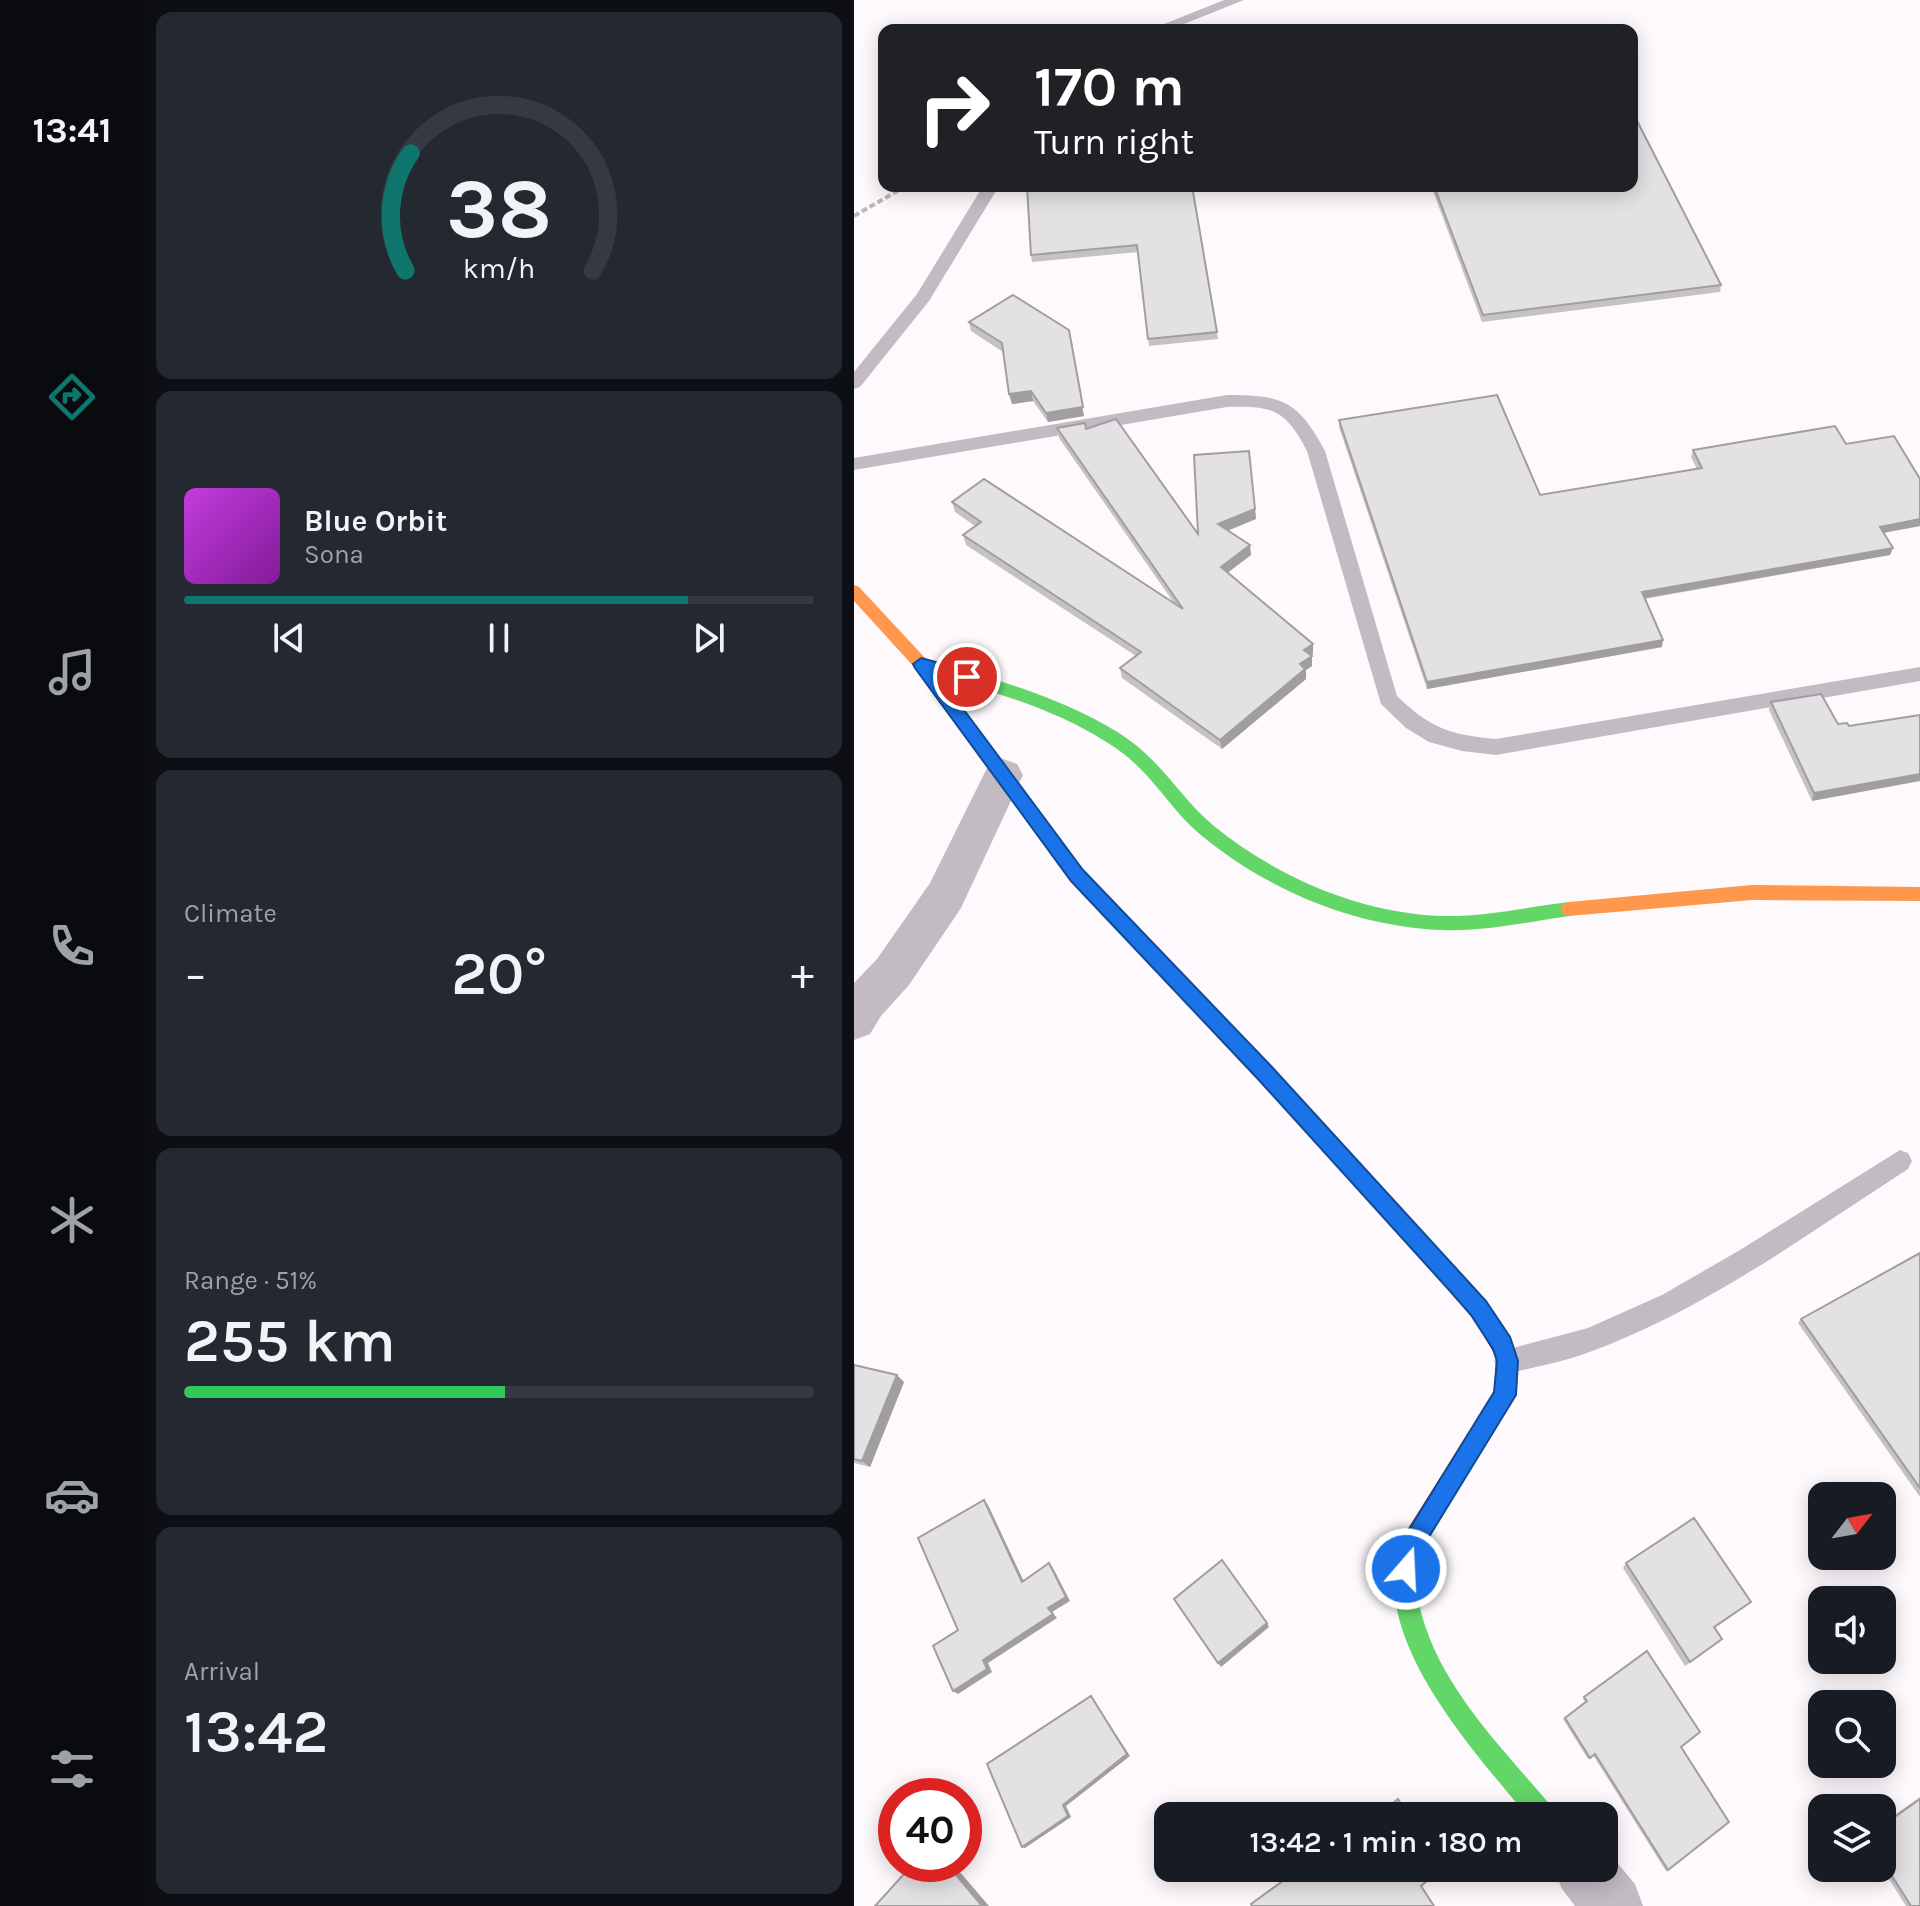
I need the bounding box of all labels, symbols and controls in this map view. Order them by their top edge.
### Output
text: 170 m [1034,54,1185,119]
icon: right [902,56,1006,160]
text: 13:41 [32,109,112,151]
text: Turn right [1034,121,1194,163]
text: 38 [446,161,552,258]
text: km/h [463,253,535,286]
icon: directions [44,369,100,425]
text: Blue Orbit [304,503,447,539]
text: Sona [304,539,364,570]
icon: previous [267,616,311,660]
icon: pause [477,616,521,660]
icon: next [687,616,731,660]
pin [933,643,1001,711]
icon: music [44,644,100,700]
icon: arrive [945,655,989,699]
text: Climate [184,898,277,929]
icon: phone [44,918,100,974]
text: 20° [451,939,547,1009]
text: − [184,949,207,1000]
text: + [791,949,814,1000]
icon: climate [44,1192,100,1248]
text: Range · 51% [184,1265,317,1296]
text: 255 km [184,1306,396,1376]
icon: car [44,1467,100,1523]
north arrow [1808,1482,1896,1570]
map controls [1808,1482,1896,1882]
position arrow [1364,1527,1448,1611]
button: sound [1808,1586,1896,1674]
text: Arrival [184,1656,260,1687]
button: search [1808,1690,1896,1778]
text: 13:42 [184,1697,328,1767]
icon: filters [44,1741,100,1797]
speed limit sign: 40 [878,1778,982,1882]
button: layers [1808,1794,1896,1882]
text: 13:42 · 1 min · 180 m [1250,1824,1522,1860]

